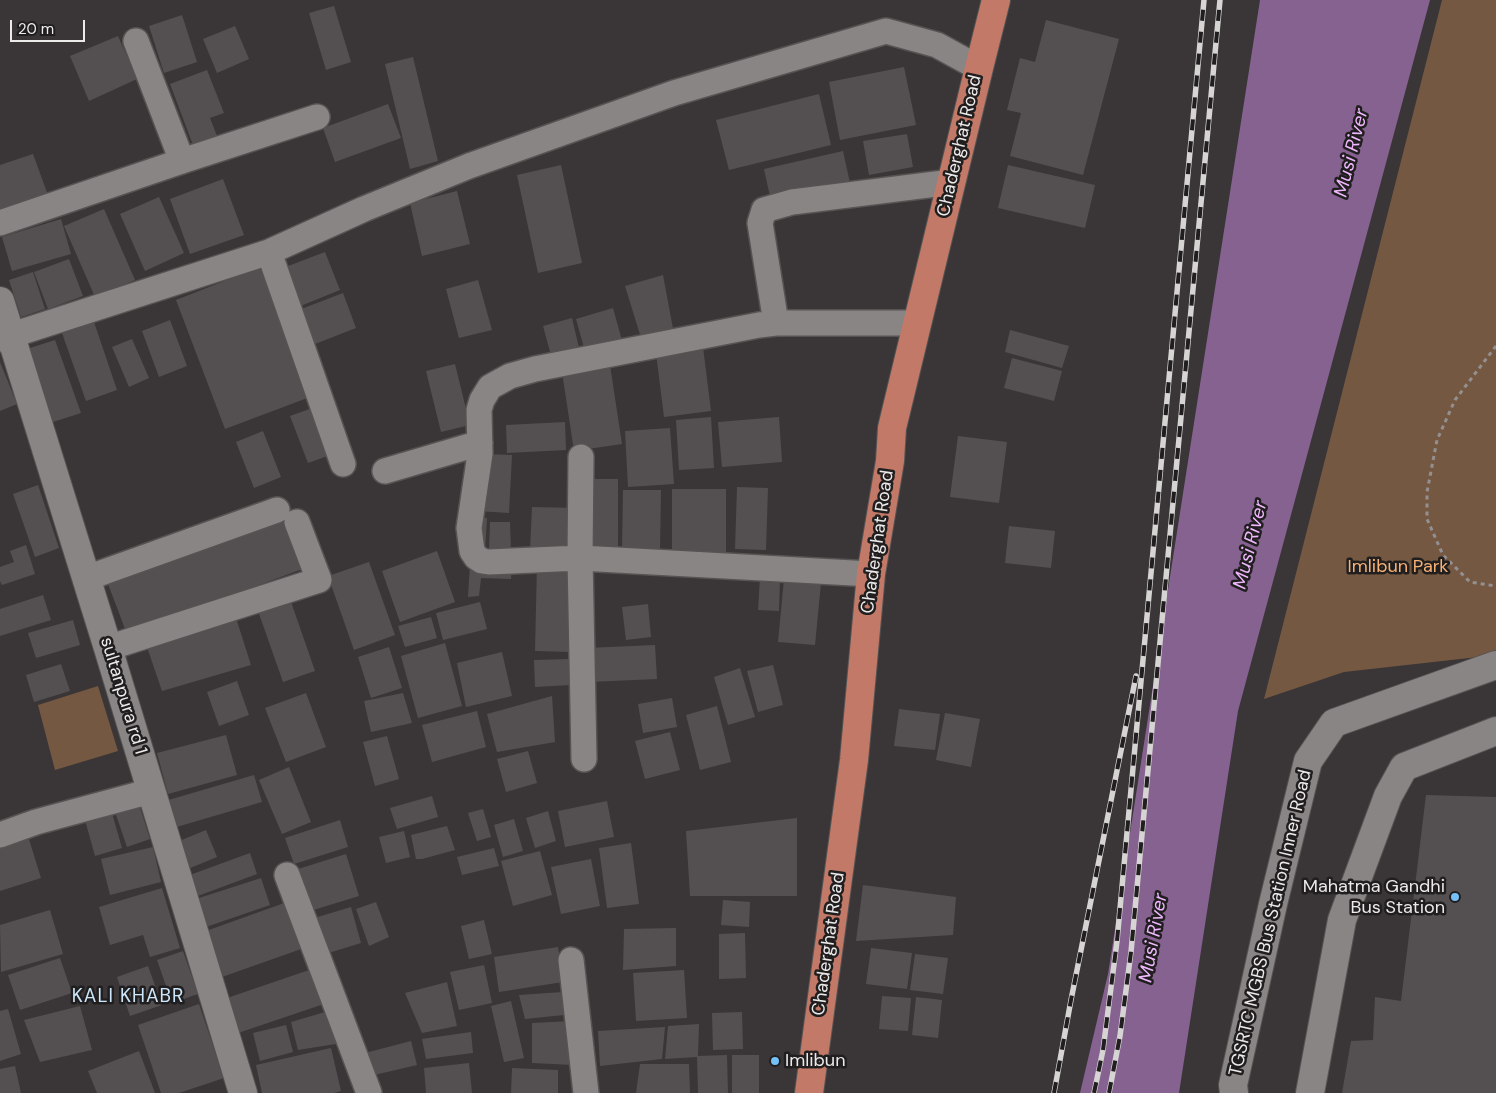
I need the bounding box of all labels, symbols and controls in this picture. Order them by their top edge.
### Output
scale bar [12,10,88,42]
text: 20 m [18,19,54,39]
street label: Chaderghat Road [933,73,987,219]
water label: Musi River [1330,106,1374,200]
street label: Chaderghat Road [857,469,899,615]
water label: Musi River [1229,498,1273,592]
park label: Imlibun Park [1348,556,1448,578]
street label: sultanpura rd 1 [95,635,151,757]
street label: TGSRTC MGBS Bus Station Inner Road [1225,768,1317,1078]
street label: Chaderghat Road [808,871,850,1017]
place label: Mahatma Gandhi Bus Station [1303,876,1445,919]
marker: Mahatma Gandhi Bus Station [1449,891,1461,903]
water label: Musi River [1135,892,1173,984]
district label: KALI KHABR [70,986,186,1008]
place label: Imlibun [785,1050,845,1072]
marker: Imlibun [769,1055,781,1067]

